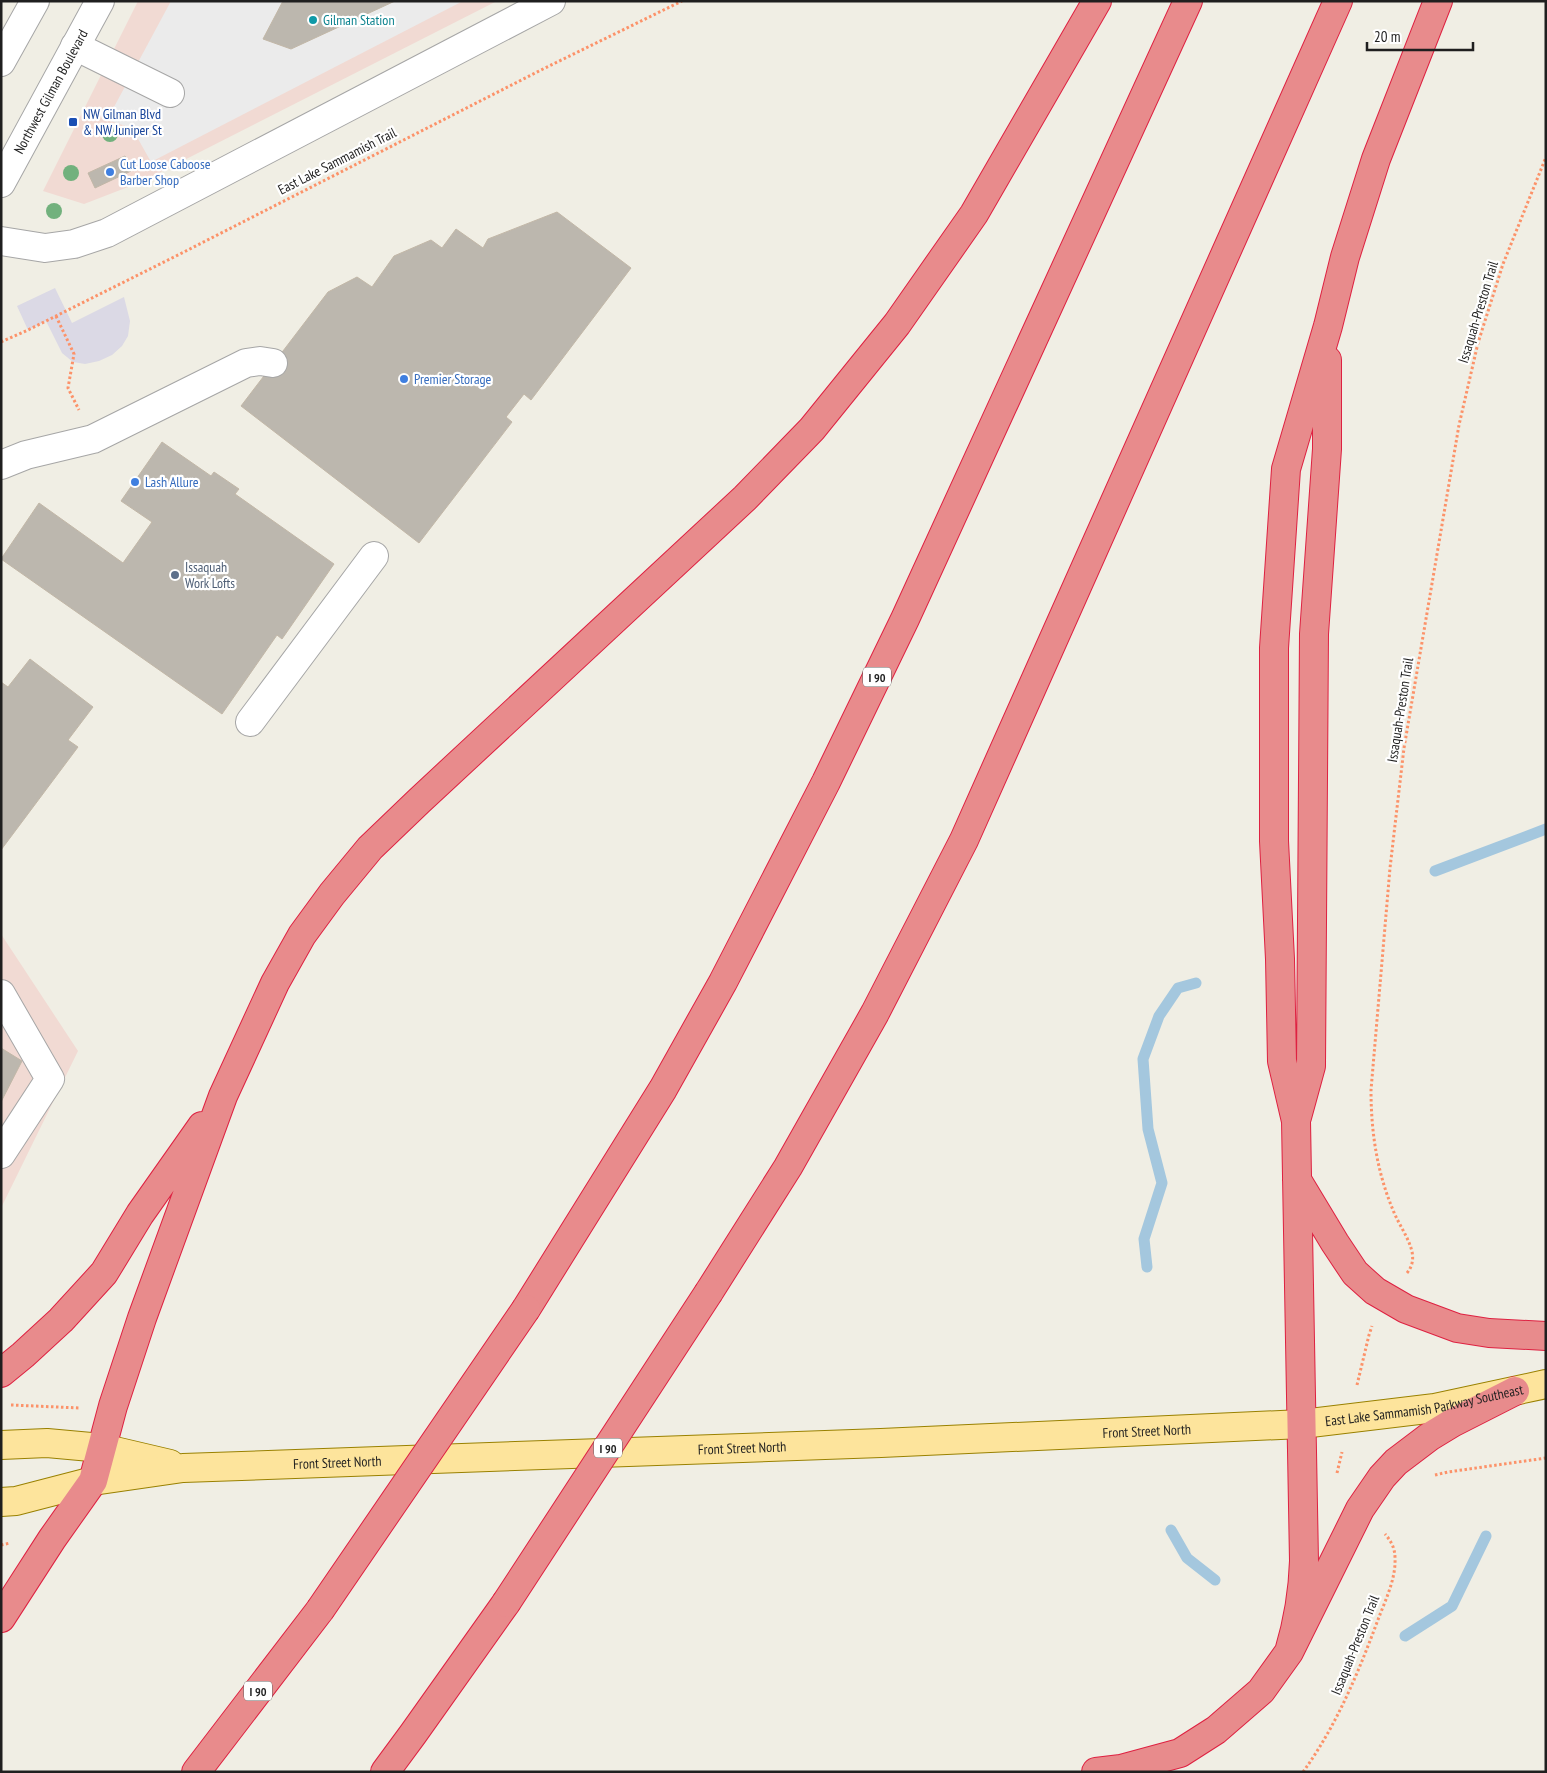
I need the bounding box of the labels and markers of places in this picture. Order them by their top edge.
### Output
place label: Gilman Station [323,11,395,29]
marker: Gilman Station [307,14,319,26]
place label: NW Gilman Blvd & NW Juniper St [83,105,162,139]
marker: NW Gilman Blvd & NW Juniper St [67,116,79,128]
place label: Cut Loose Caboose Barber Shop [120,155,211,189]
marker: Cut Loose Caboose Barber Shop [104,166,116,178]
place label: Premier Storage [414,370,492,388]
marker: Premier Storage [398,373,410,385]
place label: Lash Allure [145,473,199,491]
marker: Lash Allure [129,476,141,488]
place label: Issaquah Work Lofts [185,558,235,592]
marker: Issaquah Work Lofts [169,569,181,581]

